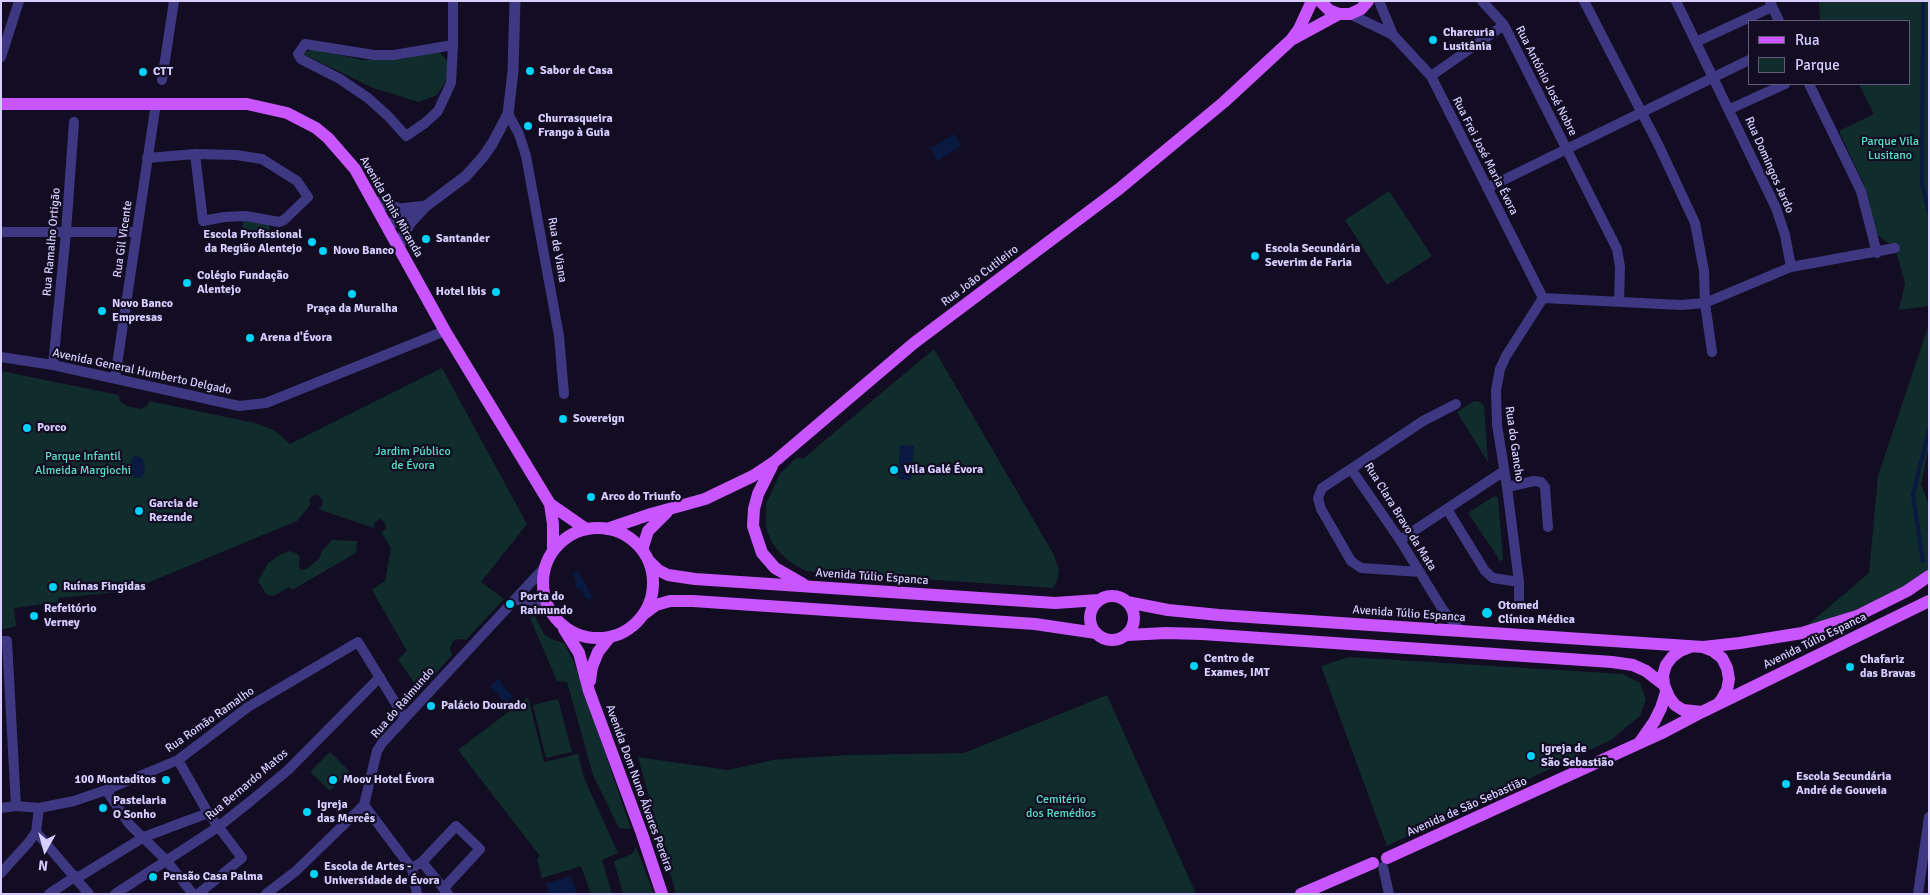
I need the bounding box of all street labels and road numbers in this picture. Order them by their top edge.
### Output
street label: Rua António José Nobre [1512,24,1580,138]
street label: Rua Frei José Maria Évora [1449,94,1521,218]
street label: Rua Domingos Jardo [1741,115,1797,215]
street label: Avenida Dinis Miranda [356,154,426,260]
street label: Rua Ramalho Ortigão [40,187,64,297]
street label: Rua Gil Vicente [110,200,136,278]
street label: Rua de Viana [544,216,570,284]
street label: Rua João Cutileiro [938,242,1022,310]
street label: Avenida General Humberto Delgado [51,346,233,398]
street label: Rua do Gancho [1502,405,1526,483]
street label: Rua Clara Bravo da Mata [1361,460,1439,574]
street label: Avenida Túlio Espanca [815,566,929,588]
street label: Avenida Túlio Espanca [1352,603,1466,625]
street label: Avenida Túlio Espanca [1761,610,1869,672]
street label: Rua do Raimundo [368,665,438,741]
street label: Rua Romão Ramalho [163,684,257,756]
street label: Avenida Dom Nuno Álvares Pereira [602,703,676,873]
street label: Rua Bernardo Matos [203,746,291,824]
street label: Avenida de São Sebastião [1405,774,1529,840]

